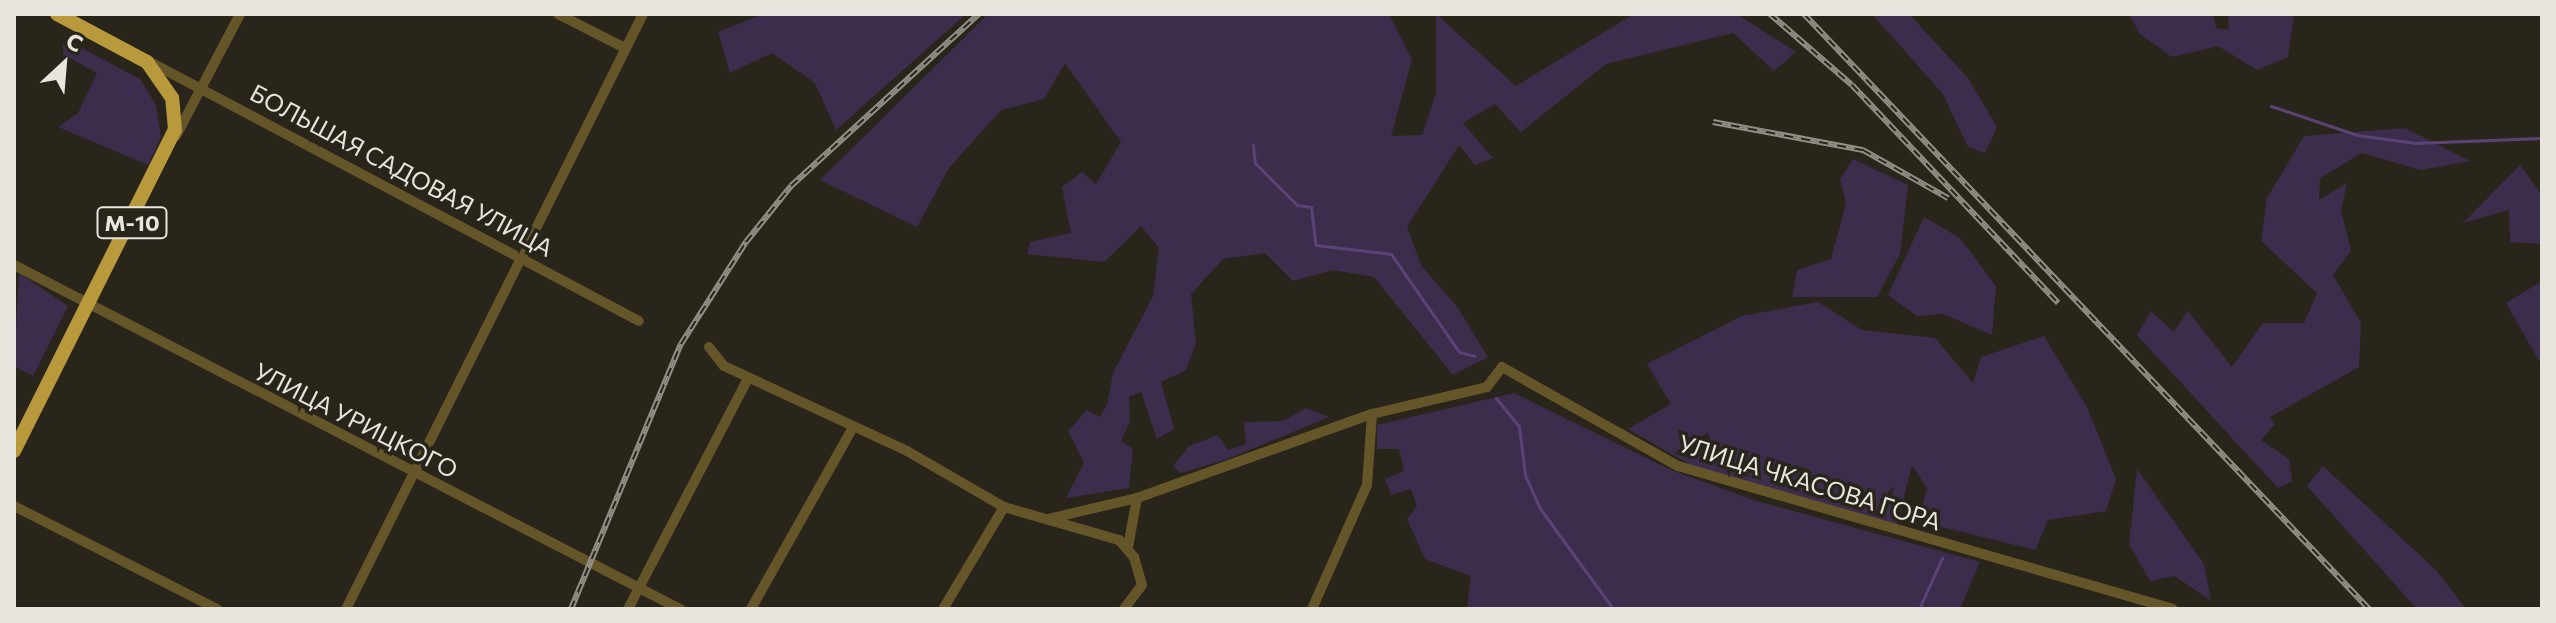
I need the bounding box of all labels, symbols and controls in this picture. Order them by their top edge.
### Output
north arrow [24,24,104,104]
text: С [62,27,87,57]
street label: БОЛЬШАЯ САДОВАЯ УЛИЦА [246,78,558,262]
road number: М-10 [96,205,168,241]
street label: УЛИЦА УРИЦКОГО [249,356,463,484]
street label: УЛИЦА ЧКАСОВА ГОРА [1675,428,1945,536]

